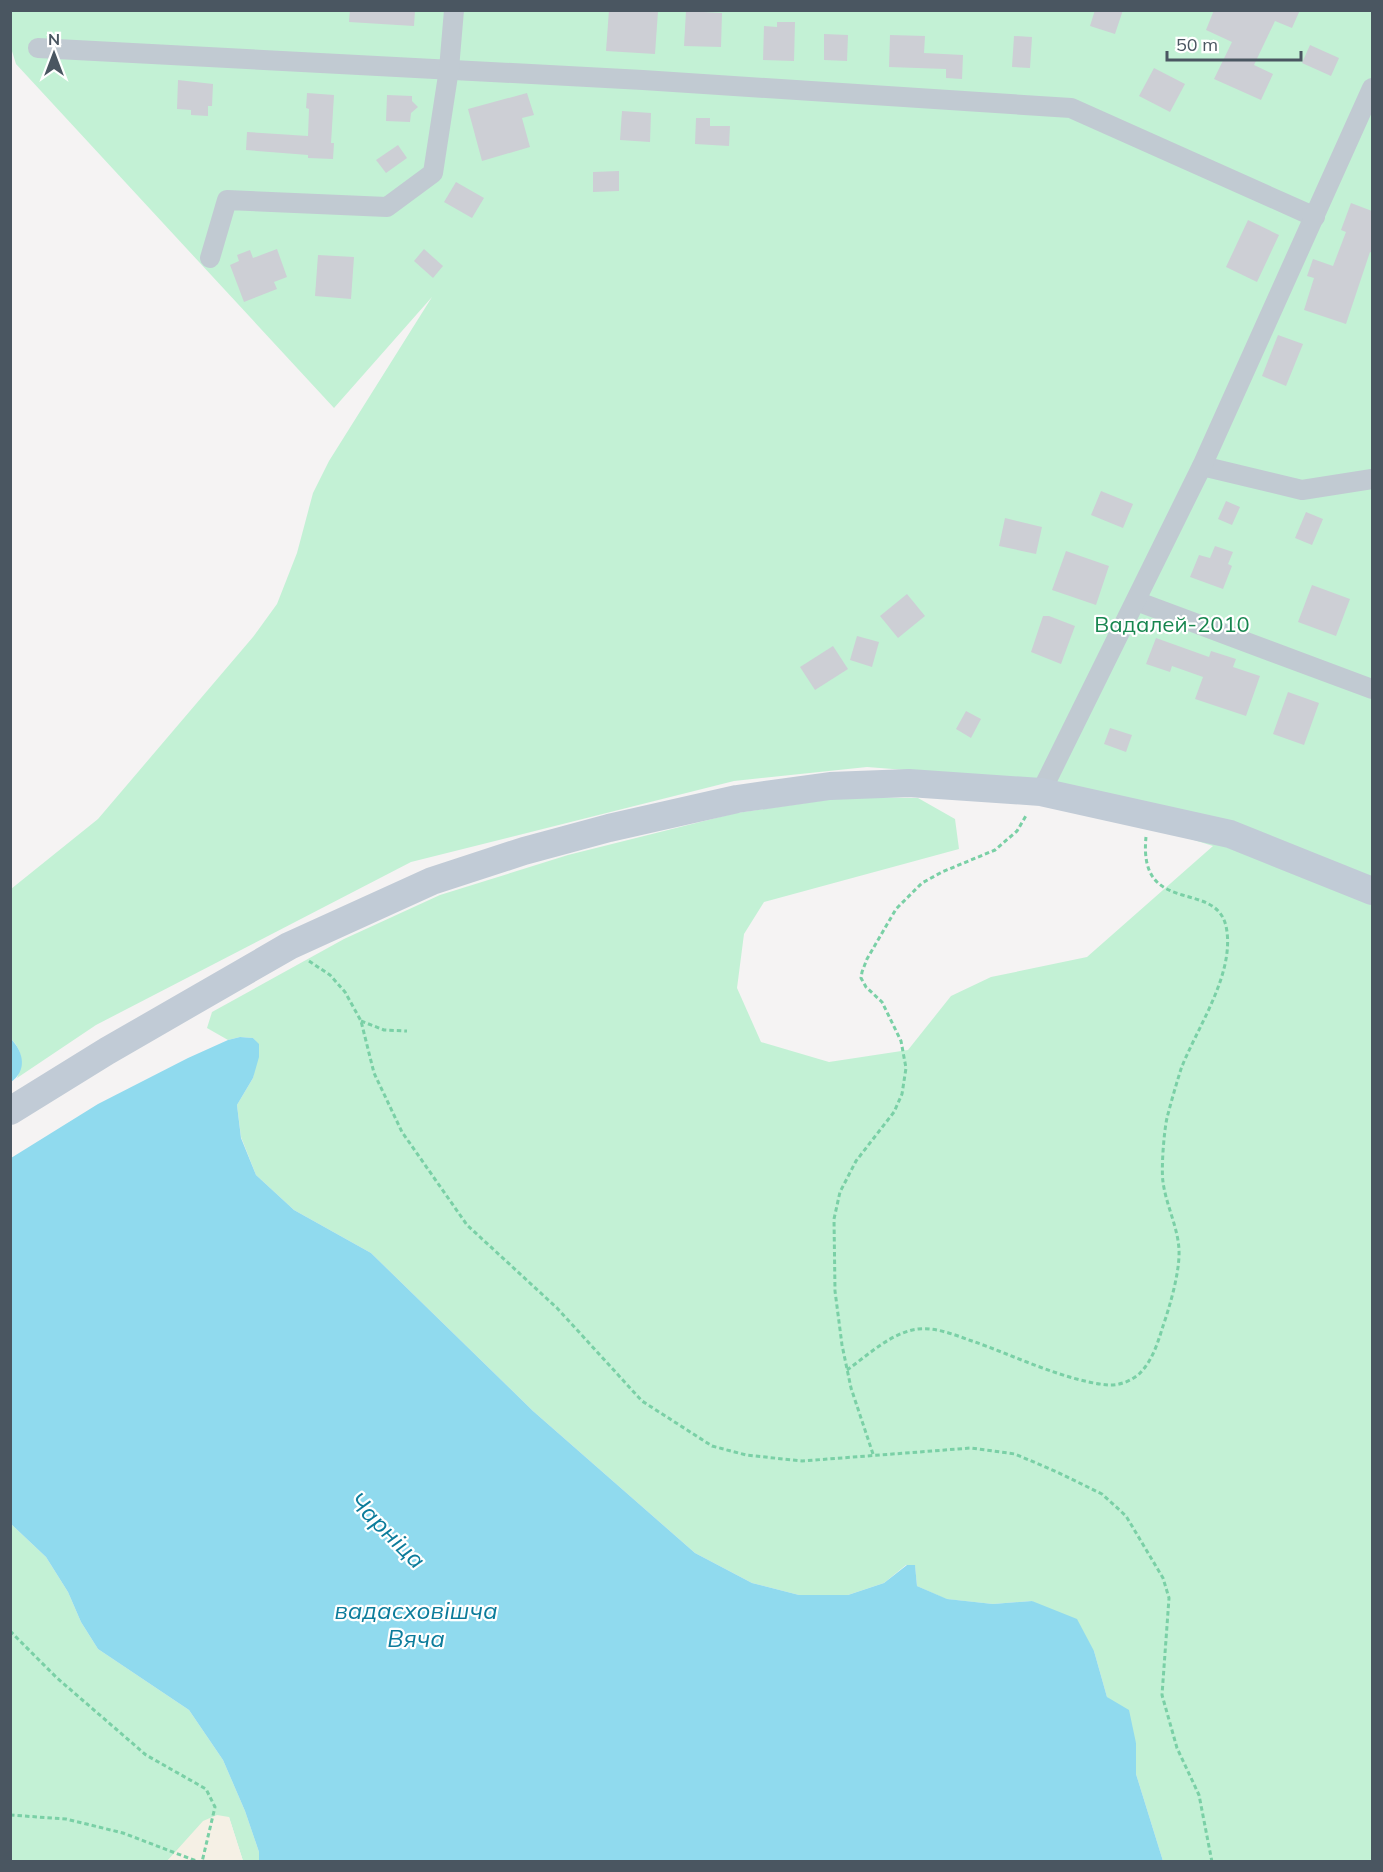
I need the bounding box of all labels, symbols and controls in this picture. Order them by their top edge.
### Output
north arrow [24,24,84,84]
scale bar [1167,24,1300,62]
text: N [48,29,60,49]
text: 50 m [1176,33,1218,56]
park label: Вадалей-2010 [1094,610,1250,638]
water label: Чарніца [344,1486,432,1574]
water label: вадасховішча Вяча [334,1595,498,1653]

